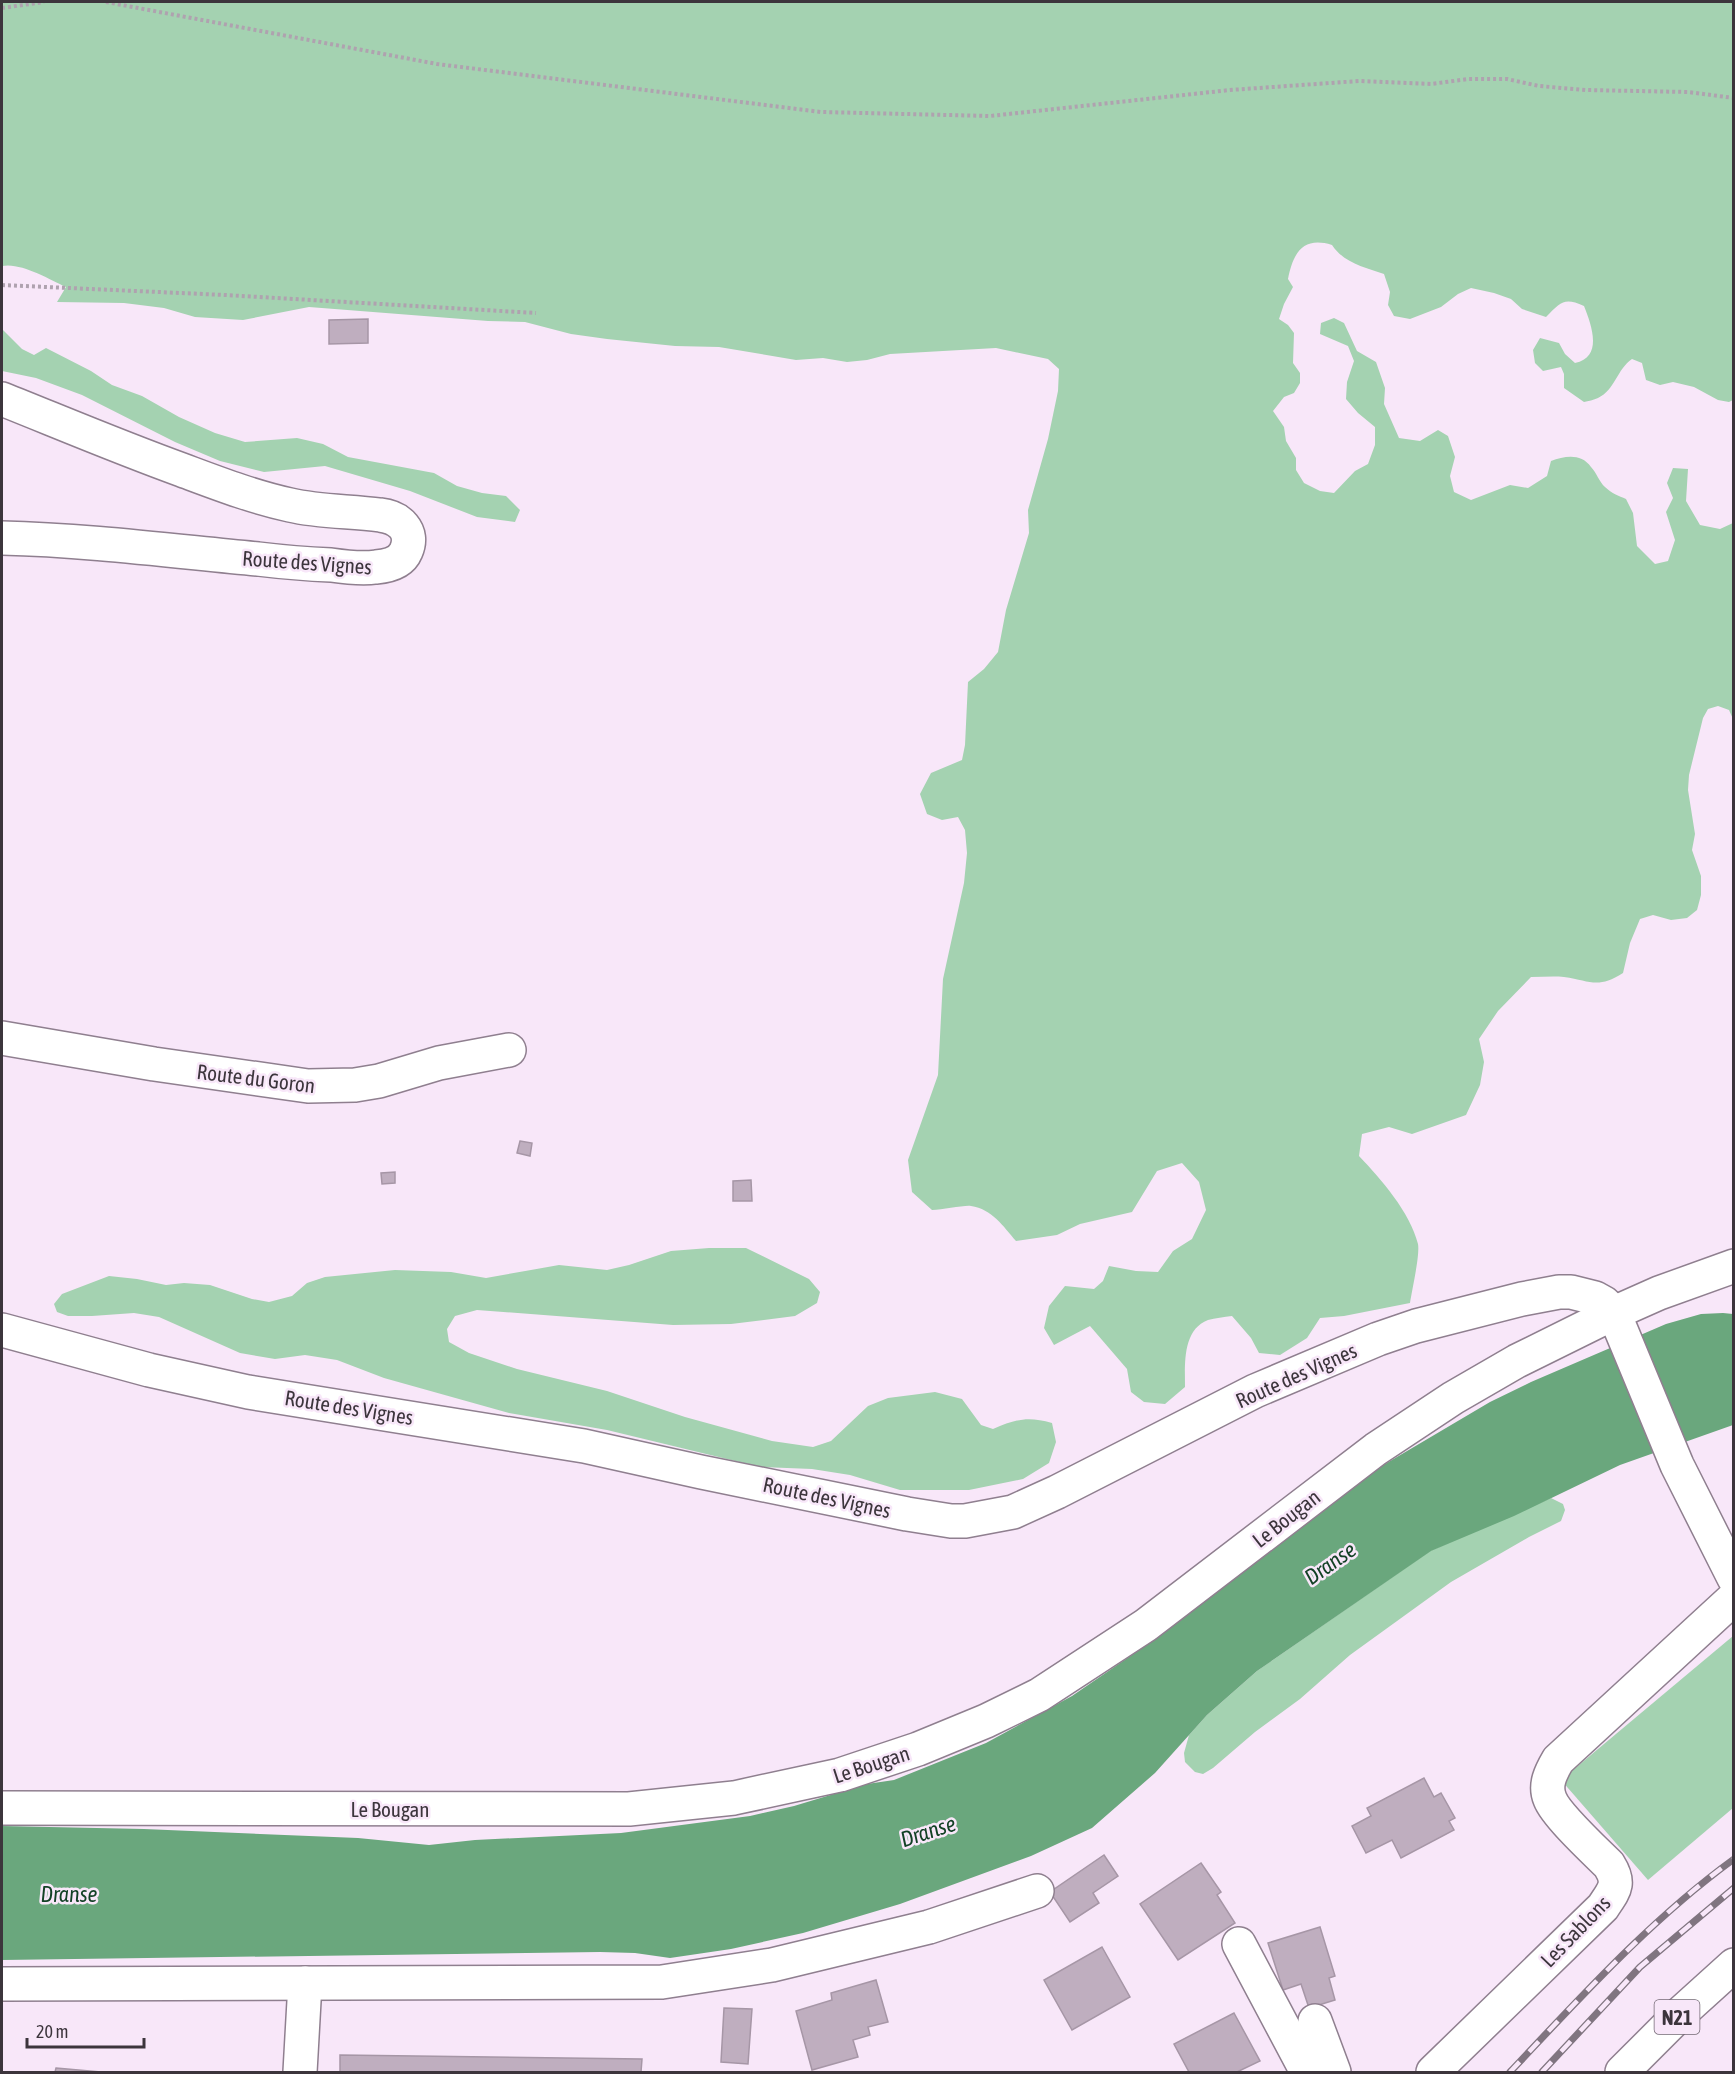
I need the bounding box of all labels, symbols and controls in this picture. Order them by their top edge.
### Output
street label: Route des Vignes [241,546,373,578]
street label: Route du Goron [195,1059,317,1097]
street label: Route des Vignes [1232,1338,1360,1412]
street label: Route des Vignes [283,1385,415,1429]
street label: Route des Vignes [761,1472,893,1522]
street label: Le Bougan [1247,1484,1325,1552]
water label: Dranse [1299,1536,1361,1590]
street label: Le Bougan [830,1740,912,1788]
street label: Le Bougan [350,1797,430,1821]
water label: Dranse [897,1810,959,1852]
water label: Dranse [41,1881,97,1907]
street label: Les Sablons [1535,1891,1615,1971]
road number: N21 [1654,2000,1700,2034]
scale bar [27,2011,144,2049]
text: 20 m [36,2021,68,2042]

